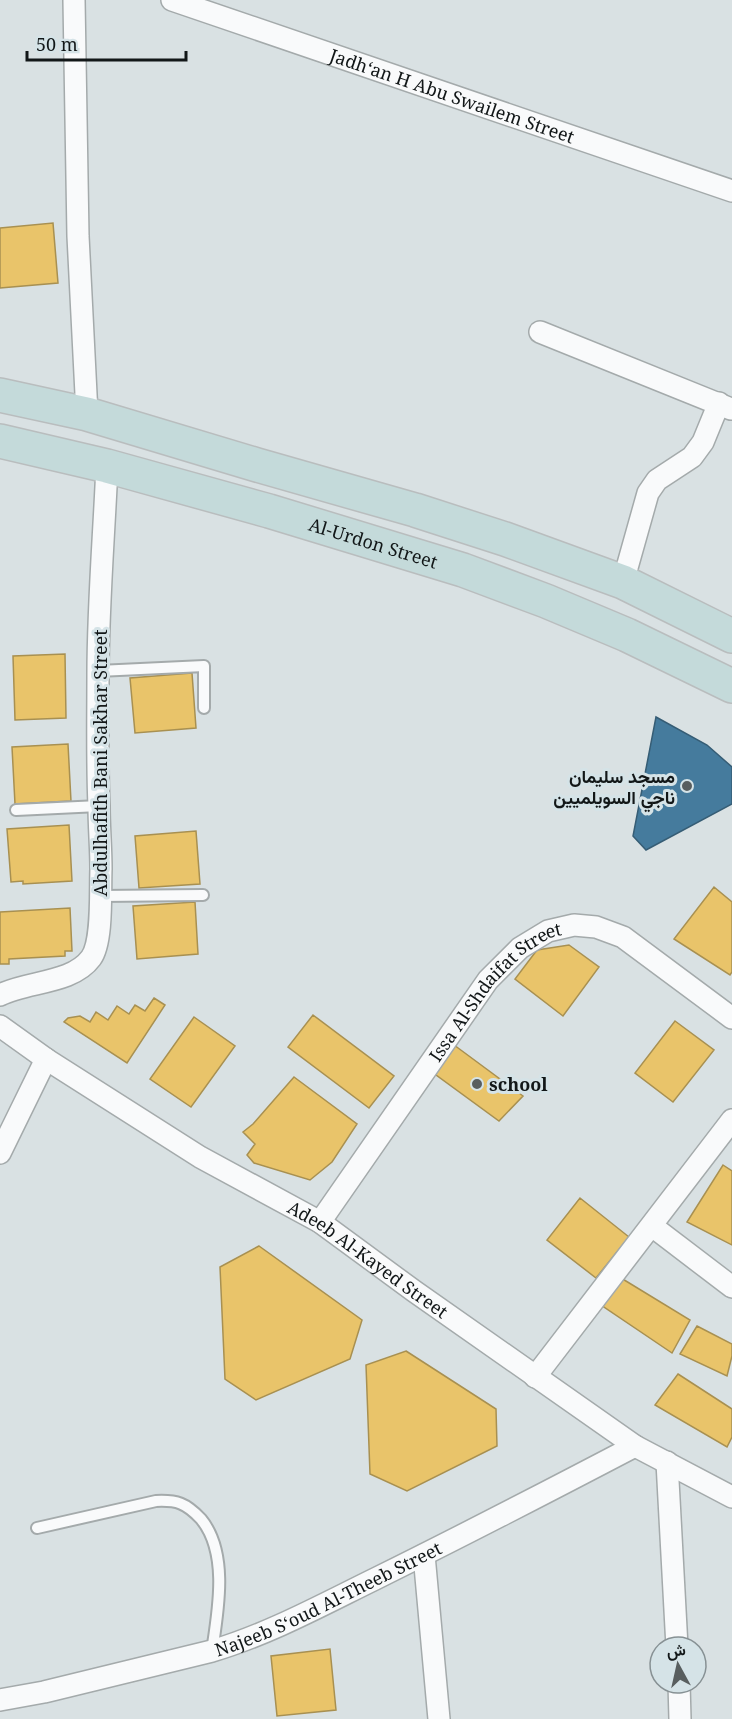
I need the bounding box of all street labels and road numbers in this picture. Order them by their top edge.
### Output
street label: Jadh‘an H Abu Swailem Street [326,42,578,148]
street label: Al-Urdon Street [306,512,441,574]
street label: Abdulhafith Bani Sakhar Street [88,629,112,897]
street label: Issa Al-Shdaifat Street [423,916,564,1066]
street label: Adeeb Al-Kayed Street [284,1195,453,1323]
street label: Najeeb S‘oud Al-Theeb Street [212,1536,445,1661]

